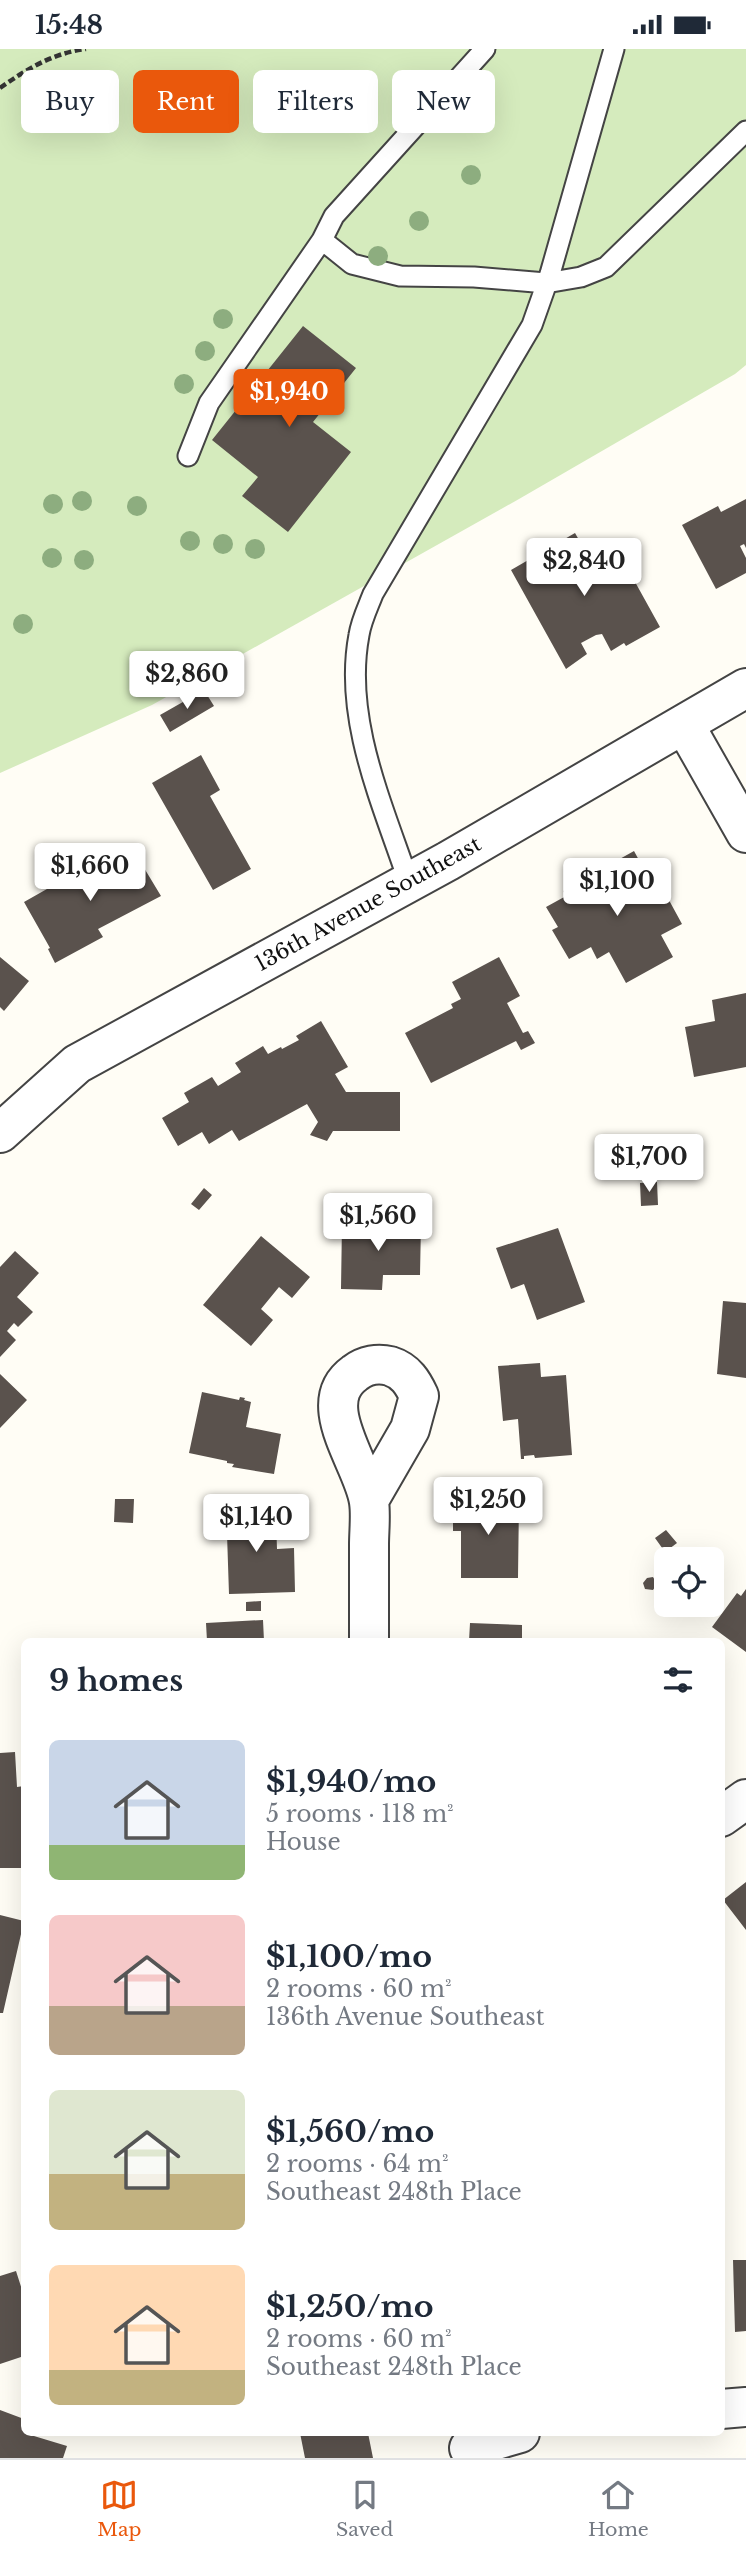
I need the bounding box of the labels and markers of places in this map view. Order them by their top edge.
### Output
pin: $1,940 [232,369,346,429]
pin: $2,840 [527,539,641,598]
pin: $2,860 [130,651,244,711]
pin: $1,660 [33,843,147,903]
pin: $1,100 [560,859,674,918]
pin: $1,700 [592,1135,706,1194]
pin: $1,560 [321,1193,435,1253]
pin: $1,250 [431,1477,545,1537]
pin: $1,140 [199,1495,313,1554]

